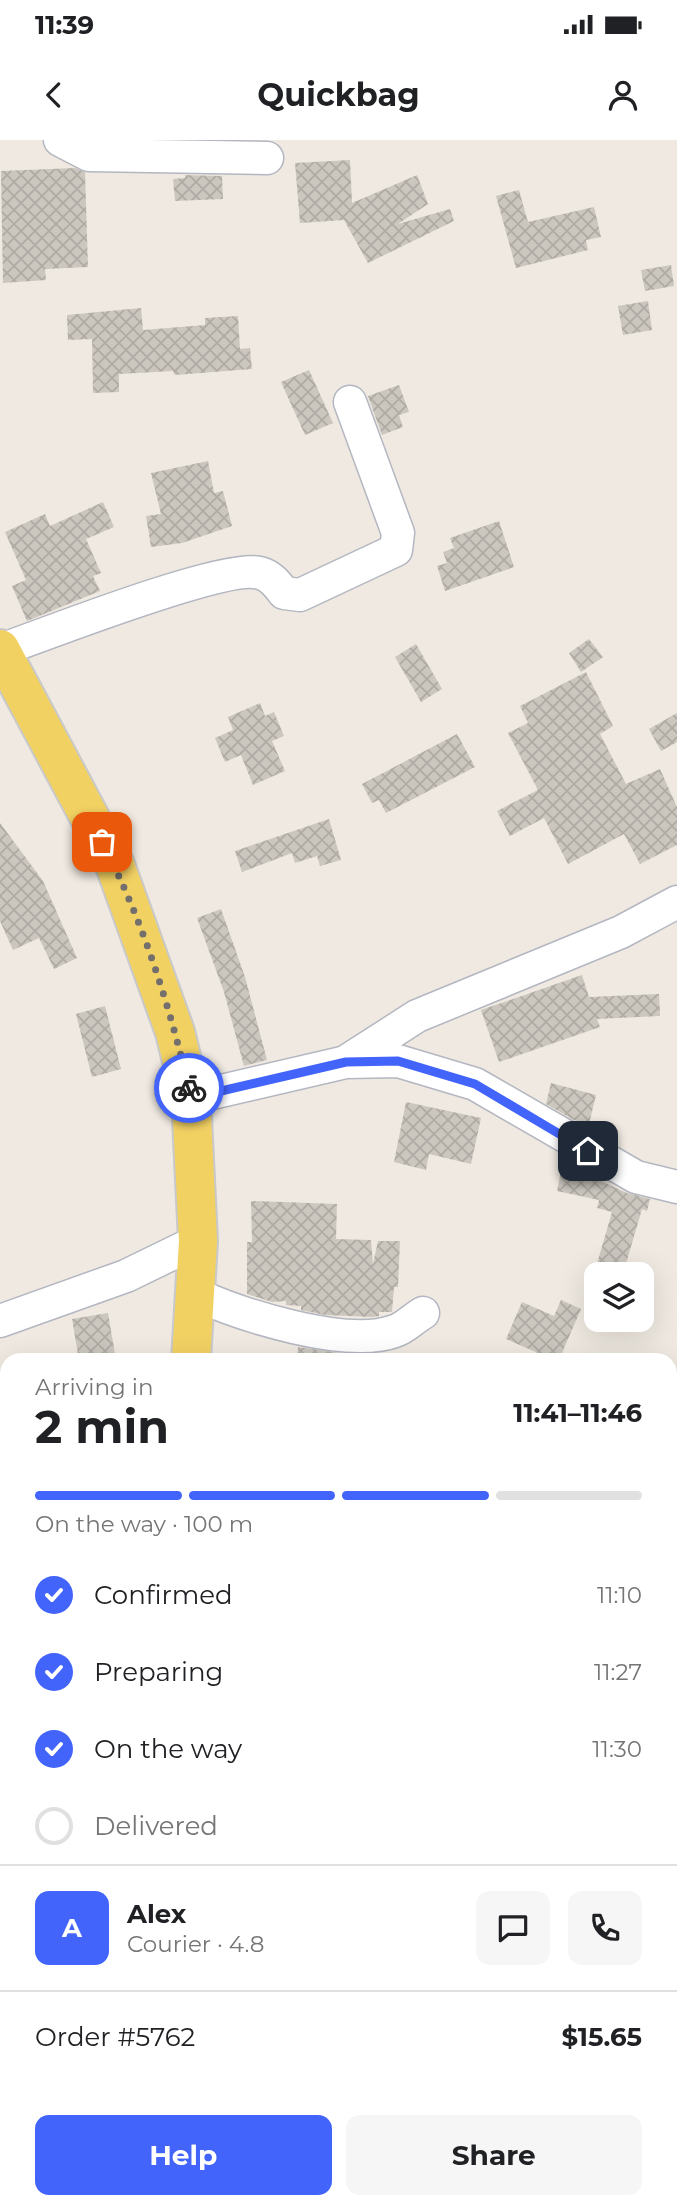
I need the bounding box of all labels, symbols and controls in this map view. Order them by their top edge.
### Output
text: 11:39 [35,9,94,41]
text: Quickbag [257,75,420,114]
icon: back [35,76,73,114]
icon: person [604,76,642,114]
pin [72,812,132,872]
icon: bag [83,823,121,861]
courier [154,1053,224,1123]
icon: bike [170,1069,208,1107]
pin [558,1121,618,1181]
icon: home [569,1132,607,1170]
map controls [584,1262,654,1332]
button: layers [584,1262,654,1332]
text: Arriving in [35,1373,154,1401]
text: 11:41–11:46 [513,1397,642,1429]
text: 2 min [35,1398,169,1455]
text: On the way · 100 m [35,1510,253,1538]
icon: check [35,1576,73,1614]
text: Confirmed [94,1579,233,1611]
text: 11:10 [597,1581,642,1609]
icon: check [35,1653,73,1691]
text: Preparing [94,1656,223,1688]
text: 11:27 [594,1658,642,1686]
icon: check [35,1730,73,1768]
text: On the way [94,1733,242,1765]
text: 11:30 [592,1735,642,1763]
text: Delivered [94,1810,218,1842]
button: chat [476,1891,550,1965]
button: phone [568,1891,642,1965]
text: Alex [127,1898,186,1930]
text: A [62,1912,82,1944]
text: Courier · 4.8 [127,1930,264,1958]
text: Order #5762 [35,2021,195,2053]
text: $15.65 [562,2021,642,2053]
button: Help [35,2115,332,2195]
button: Share [346,2115,642,2195]

